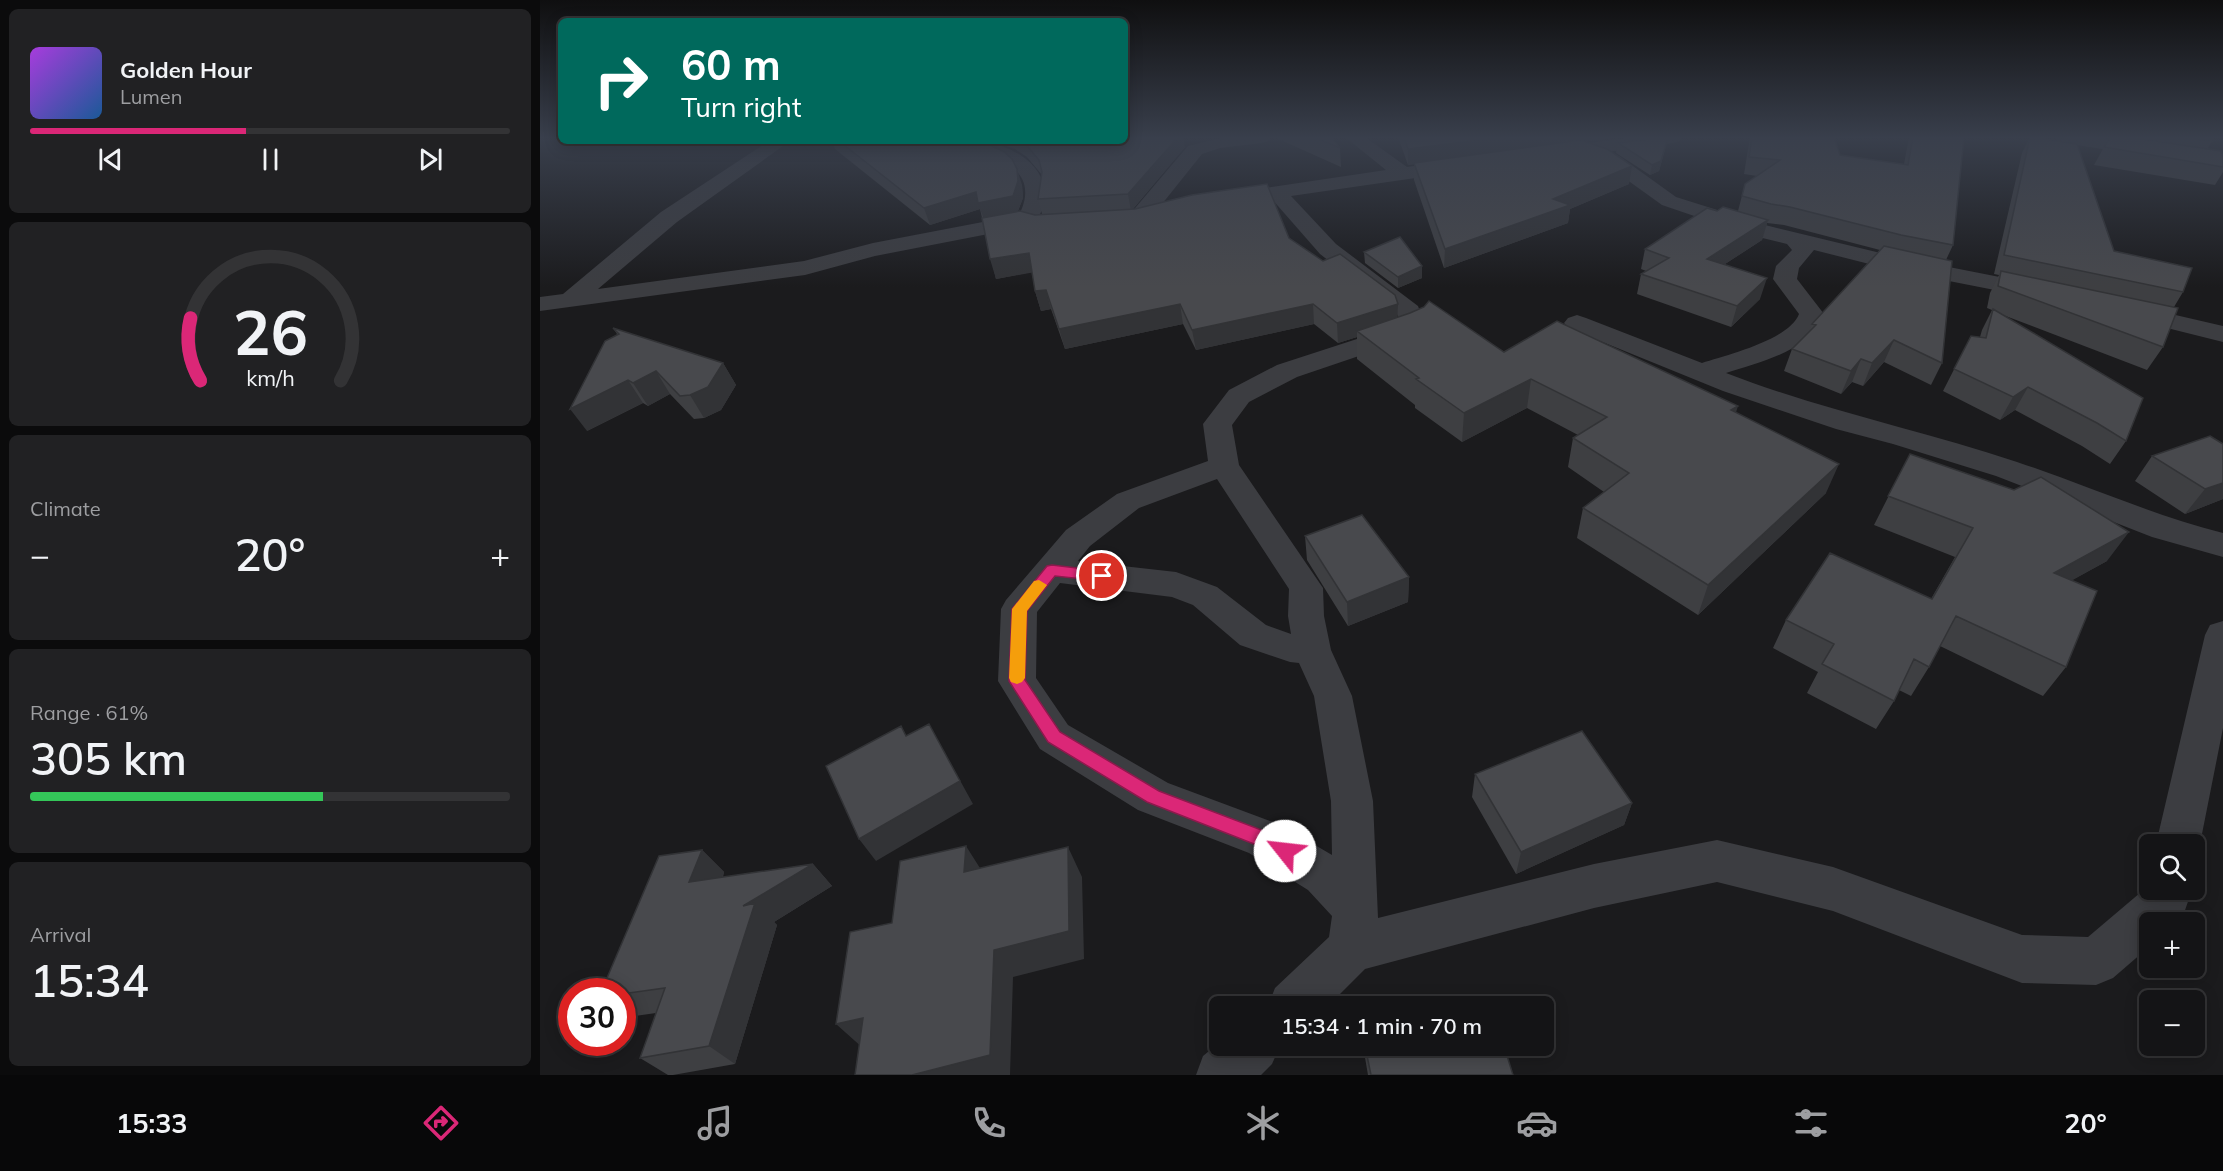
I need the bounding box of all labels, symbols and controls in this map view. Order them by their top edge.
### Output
text: 60 m [681,38,781,91]
icon: right [582,42,660,120]
text: Golden Hour [120,56,252,84]
text: Lumen [120,84,182,109]
text: Turn right [681,90,801,124]
icon: previous [94,143,127,176]
icon: pause [254,143,287,176]
icon: next [414,143,447,176]
text: 26 [233,292,307,371]
text: km/h [246,365,294,392]
text: Climate [30,496,101,521]
text: 20° [235,526,305,582]
text: − [30,534,50,575]
text: + [490,534,510,575]
pin [1076,550,1127,601]
icon: arrive [1085,559,1118,592]
text: Range · 61% [30,700,148,725]
text: 305 km [30,730,187,786]
position arrow [1253,819,1317,883]
map controls [2139,834,2205,1056]
button: search [2139,834,2205,900]
button: + [2139,912,2205,978]
text: Arrival [30,922,91,947]
text: 15:34 [30,952,149,1008]
speed limit sign: 30 [558,978,636,1056]
button: − [2139,990,2205,1056]
text: 15:34 · 1 min · 70 m [1281,1012,1482,1040]
icon: directions [420,1102,462,1144]
icon: music [694,1102,736,1144]
icon: phone [968,1102,1010,1144]
icon: climate [1242,1102,1284,1144]
icon: car [1516,1102,1558,1144]
icon: filters [1790,1102,1832,1144]
text: 15:33 [116,1106,188,1140]
text: 20° [2064,1106,2107,1140]

